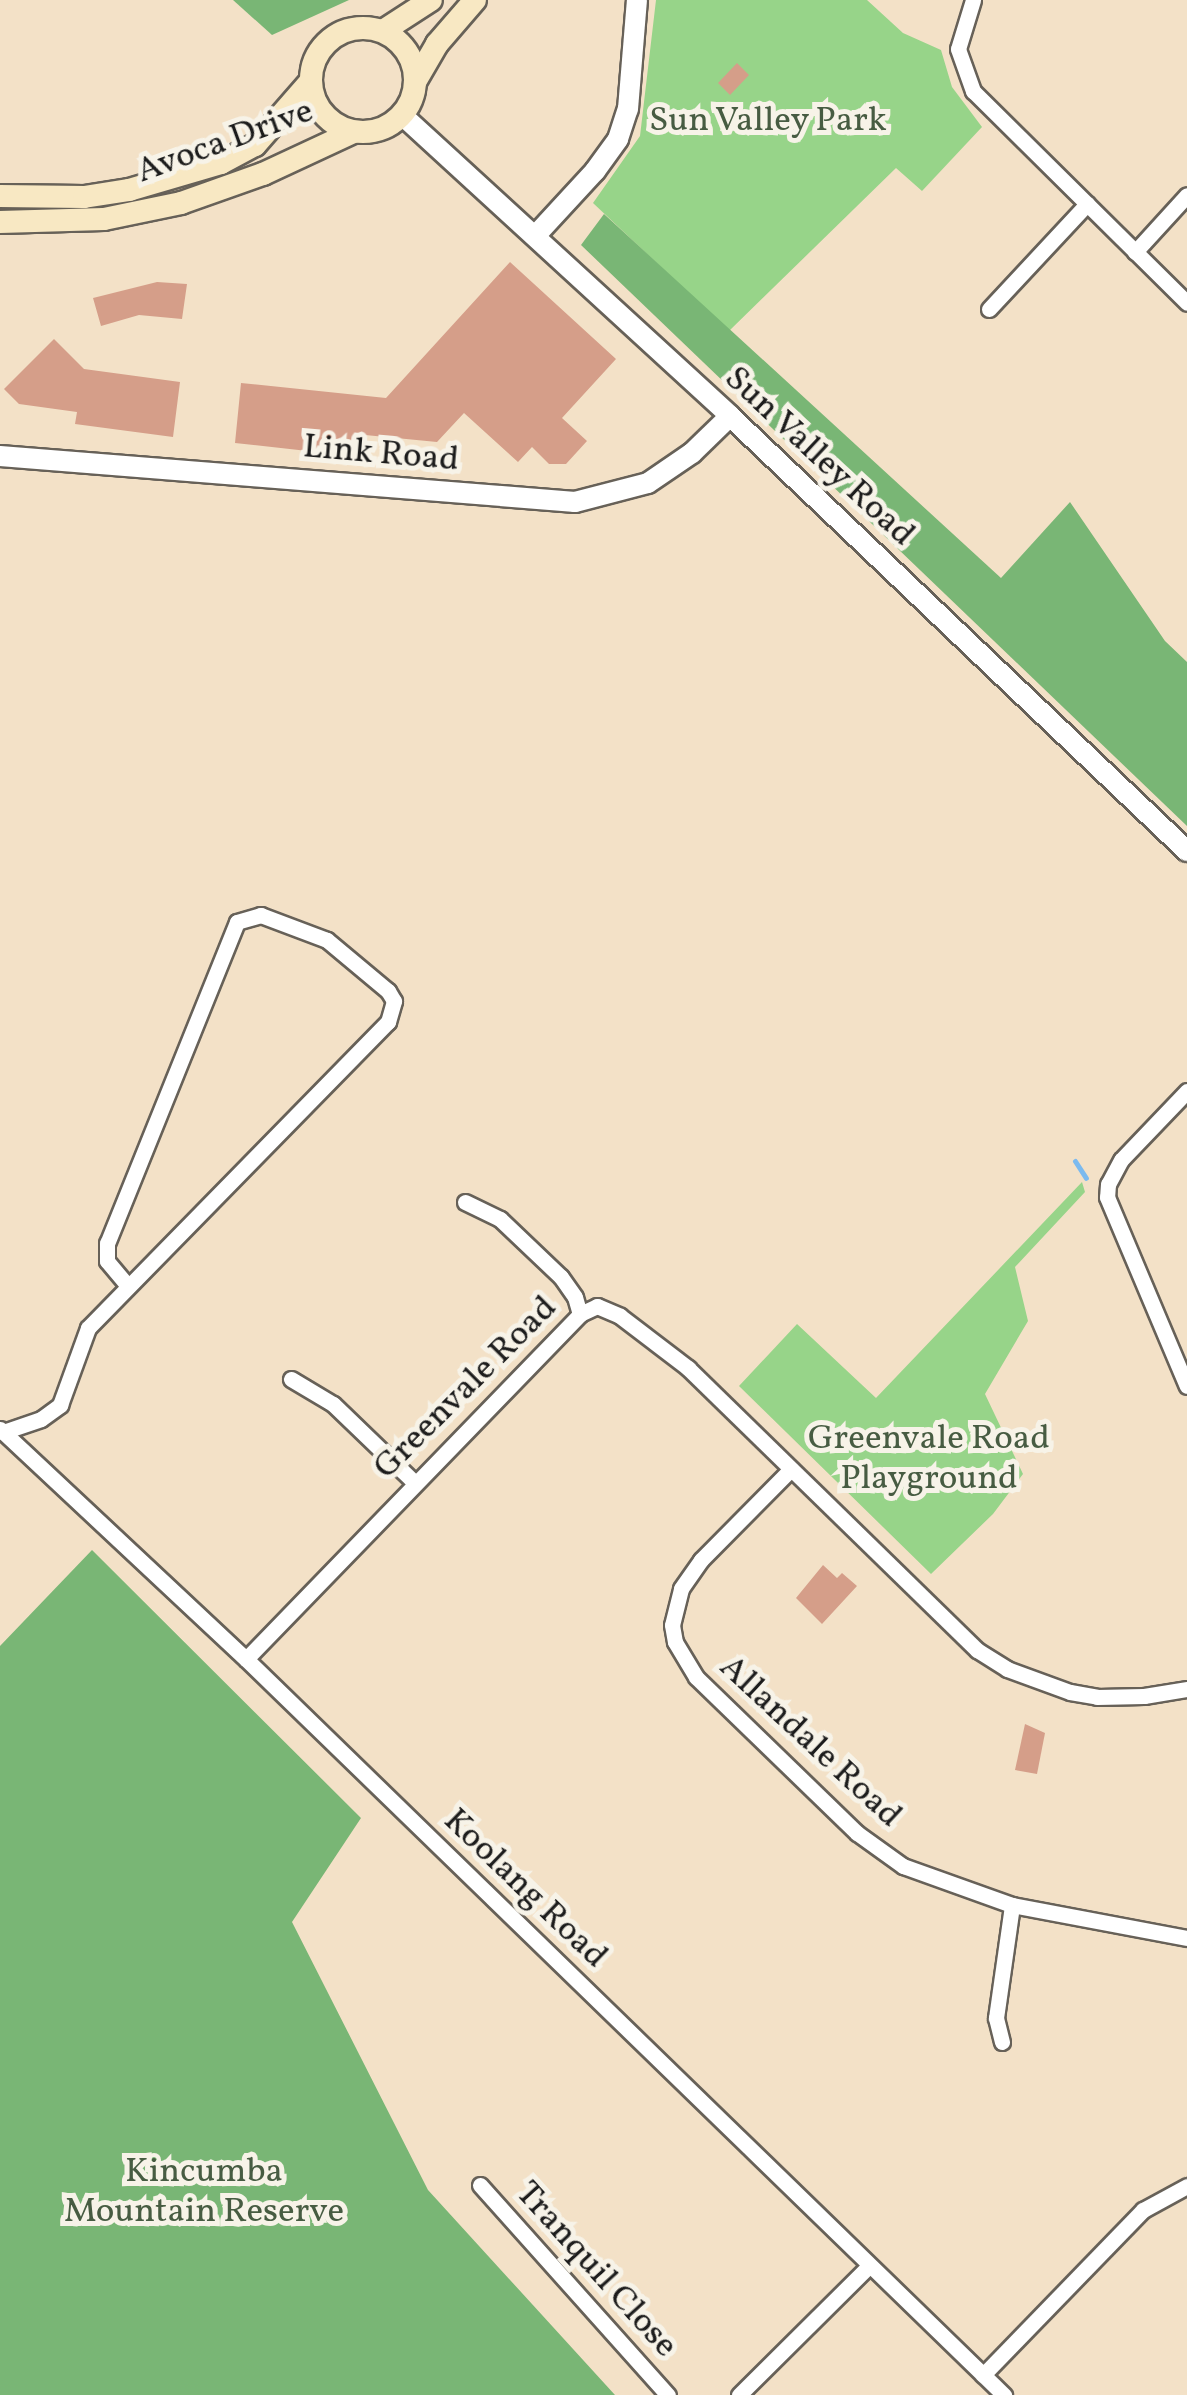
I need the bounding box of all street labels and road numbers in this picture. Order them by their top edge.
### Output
street label: Avoca Drive [131,91,319,193]
street label: Sun Valley Road [714,357,924,557]
street label: Link Road [301,426,461,482]
street label: Greenvale Road [366,1288,566,1488]
street label: Allandale Road [710,1647,910,1837]
street label: Koolang Road [434,1800,616,1978]
street label: Tranquil Close [506,2173,686,2367]

